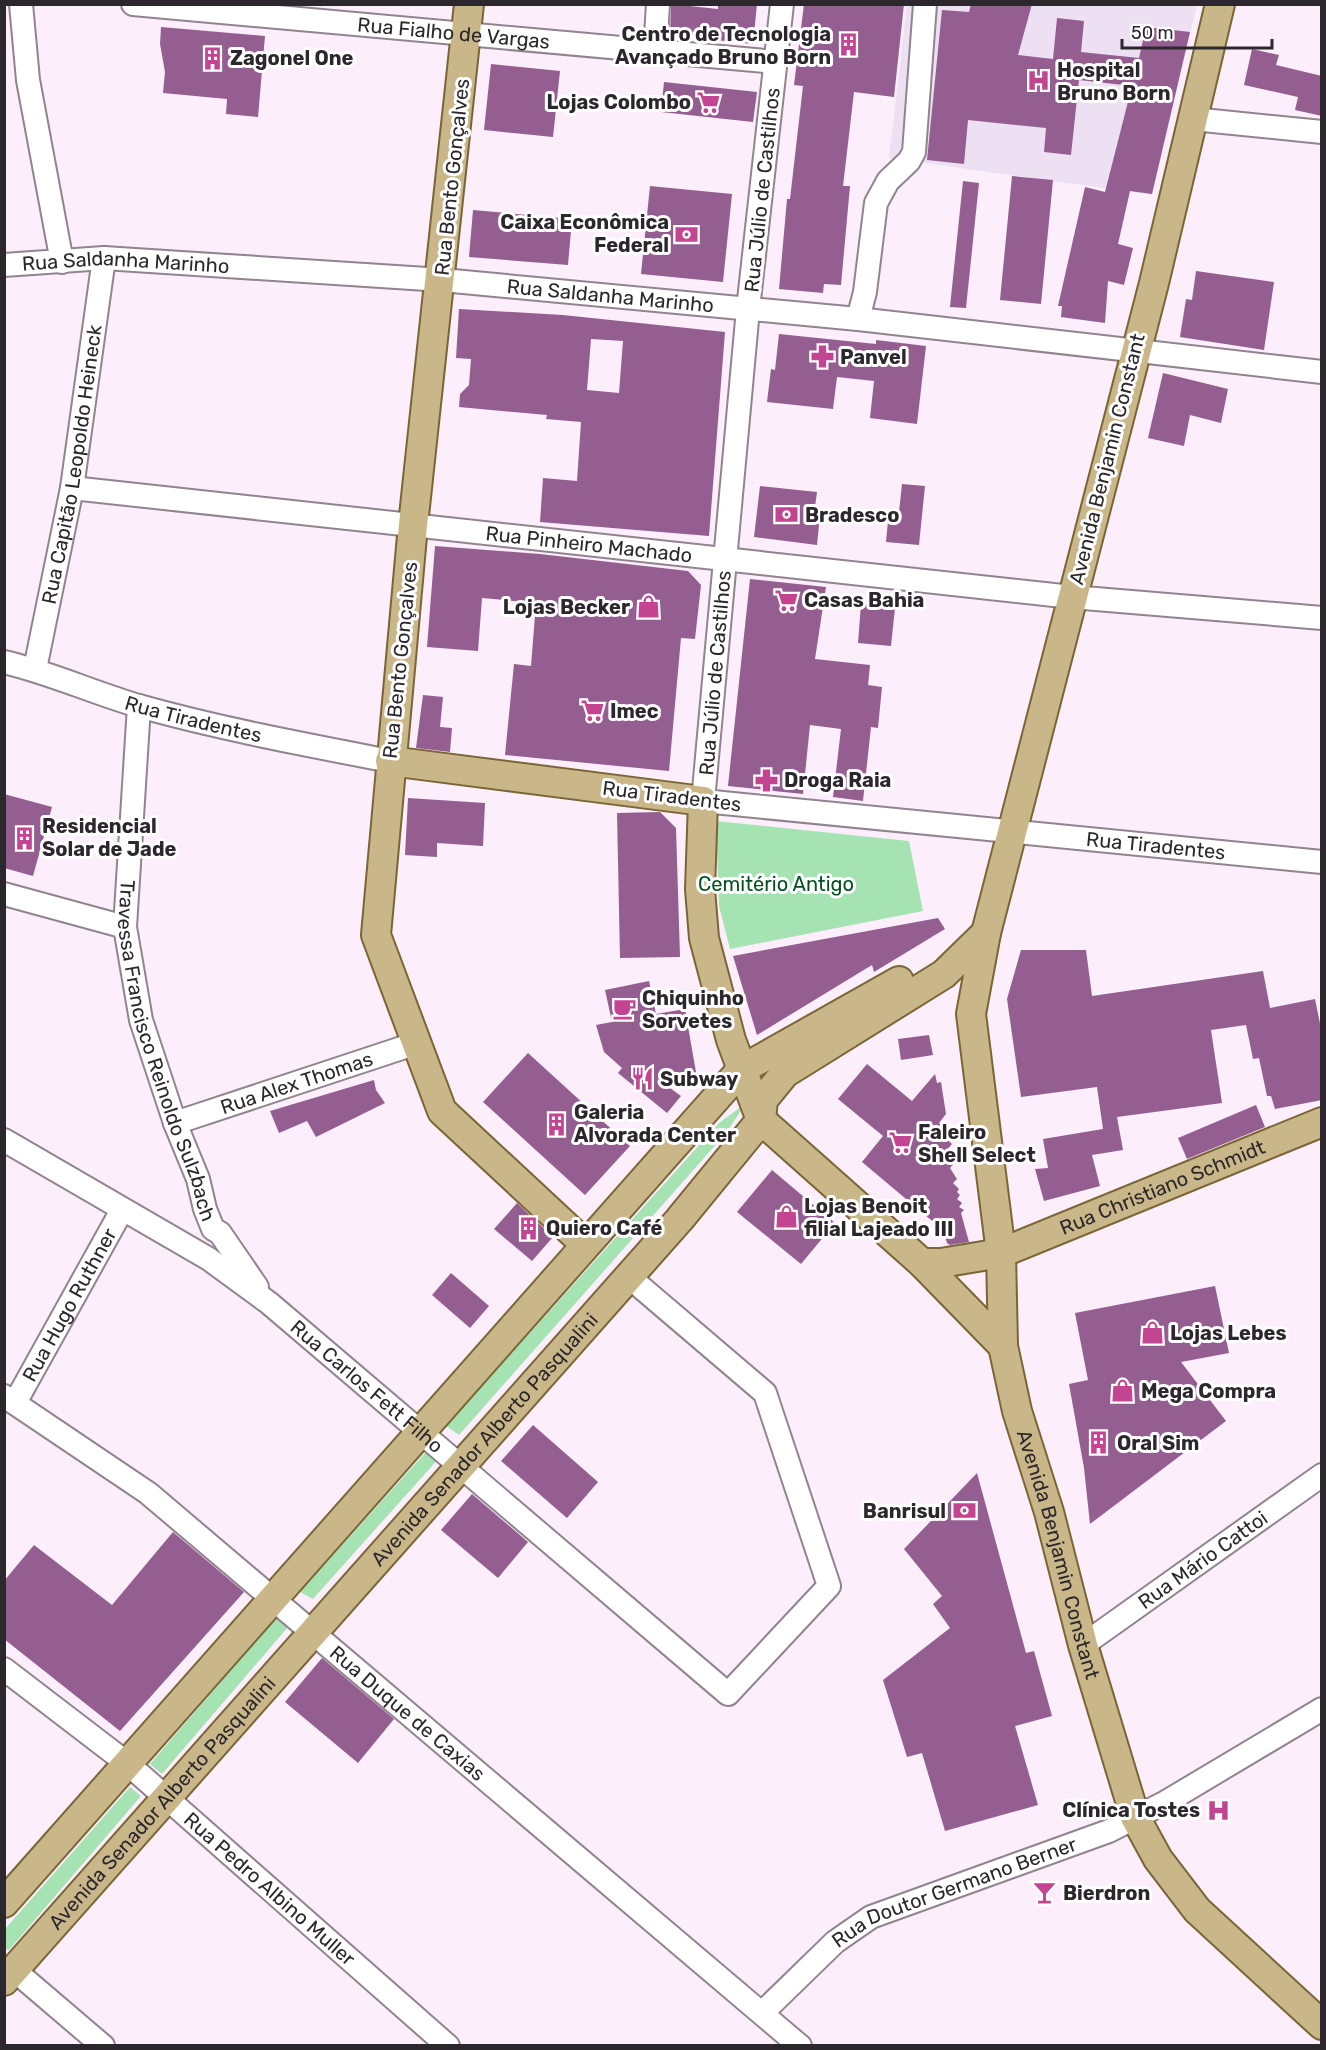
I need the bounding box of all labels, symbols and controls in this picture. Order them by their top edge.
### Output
street label: Rua Fialho de Vargas [356,12,551,54]
scale bar [1122,12,1272,50]
place label: Centro de Tecnologia Avançado Bruno Born [615,22,831,69]
text: 50 m [1131,22,1174,44]
building icon: Centro de Tecnologia Avançado Bruno Born [836,32,862,58]
building icon: Zagonel One [199,45,225,71]
place label: Zagonel One [230,46,354,70]
place label: Hospital Bruno Born [1057,58,1171,105]
hospital icon: Hospital Bruno Born [1026,68,1052,94]
street label: Rua Bento Gonçalves [430,77,474,277]
street label: Rua Júlio de Castilhos [739,86,785,294]
supermarket icon: Lojas Colombo [696,89,722,115]
place label: Lojas Colombo [546,90,691,114]
place label: Caixa Econômica Federal [500,210,669,257]
bank icon: Caixa Econômica Federal [674,221,700,247]
street label: Rua Saldanha Marinho [21,246,230,278]
street label: Rua Saldanha Marinho [506,274,715,317]
street label: Rua Capitão Leopoldo Heineck [37,323,107,606]
street label: Avenida Benjamin Constant [1064,331,1150,587]
pharmacy icon: Panvel [809,344,835,370]
place label: Panvel [840,345,907,369]
bank icon: Bradesco [774,502,800,528]
place label: Bradesco [805,503,899,527]
street label: Rua Pinheiro Machado [484,521,693,568]
street label: Rua Bento Gonçalves [378,560,422,760]
street label: Rua Júlio de Castilhos [694,569,736,777]
supermarket icon: Casas Bahia [773,587,799,613]
place label: Casas Bahia [804,588,924,612]
shop icon: Lojas Becker [635,594,661,620]
place label: Lojas Becker [503,595,630,619]
street label: Rua Tiradentes [122,691,264,747]
supermarket icon: Imec [579,698,605,724]
place label: Imec [610,699,659,723]
pharmacy icon: Droga Raia [753,767,779,793]
place label: Droga Raia [784,768,891,792]
street label: Rua Tiradentes [601,776,743,816]
place label: Residencial Solar de Jade [42,814,177,861]
building icon: Residencial Solar de Jade [11,825,37,851]
street label: Rua Tiradentes [1085,827,1227,864]
park label: Cemitério Antigo [698,872,854,896]
street label: Travessa Francisco Reinoldo Sulzbach [113,879,221,1225]
place label: Chiquinho Sorvetes [642,986,744,1033]
cafe icon: Chiquinho Sorvetes [611,996,637,1022]
street label: Rua Alex Thomas [217,1046,376,1119]
restaurant icon: Subway [629,1066,655,1092]
place label: Subway [660,1067,738,1091]
place label: Galeria Alvorada Center [574,1100,736,1147]
building icon: Galeria Alvorada Center [543,1111,569,1137]
place label: Faleiro Shell Select [918,1120,1036,1167]
supermarket icon: Faleiro Shell Select [887,1130,913,1156]
street label: Rua Christiano Schmidt [1056,1135,1269,1240]
place label: Lojas Benoit filial Lajeado III [804,1194,953,1241]
shop icon: Lojas Benoit filial Lajeado III [773,1204,799,1230]
building icon: Quiero Café [515,1215,541,1241]
place label: Quiero Café [546,1216,663,1240]
street label: Rua Hugo Ruthner [17,1224,122,1386]
street label: Avenida Senador Alberto Pasqualini [366,1308,603,1571]
street label: Rua Carlos Fett Filho [286,1315,448,1458]
shop icon: Lojas Lebes [1139,1320,1165,1346]
place label: Lojas Lebes [1170,1321,1287,1345]
shop icon: Mega Compra [1110,1378,1136,1404]
place label: Mega Compra [1141,1379,1276,1403]
street label: Avenida Benjamin Constant [1012,1427,1105,1682]
building icon: Oral Sim [1086,1430,1112,1456]
place label: Oral Sim [1117,1431,1199,1455]
bank icon: Banrisul [951,1498,977,1524]
place label: Banrisul [863,1499,946,1523]
street label: Rua Mário Cattoi [1133,1506,1272,1614]
street label: Rua Duque de Caxias [325,1641,490,1786]
street label: Avenida Senador Alberto Pasqualini [43,1672,280,1934]
hospital icon: Clínica Tostes [1205,1797,1231,1823]
place label: Clínica Tostes [1062,1798,1200,1822]
street label: Rua Pedro Albino Muller [179,1807,360,1971]
street label: Rua Doutor Germano Berner [827,1832,1080,1953]
bar icon: Bierdron [1032,1880,1058,1906]
place label: Bierdron [1063,1881,1150,1905]

